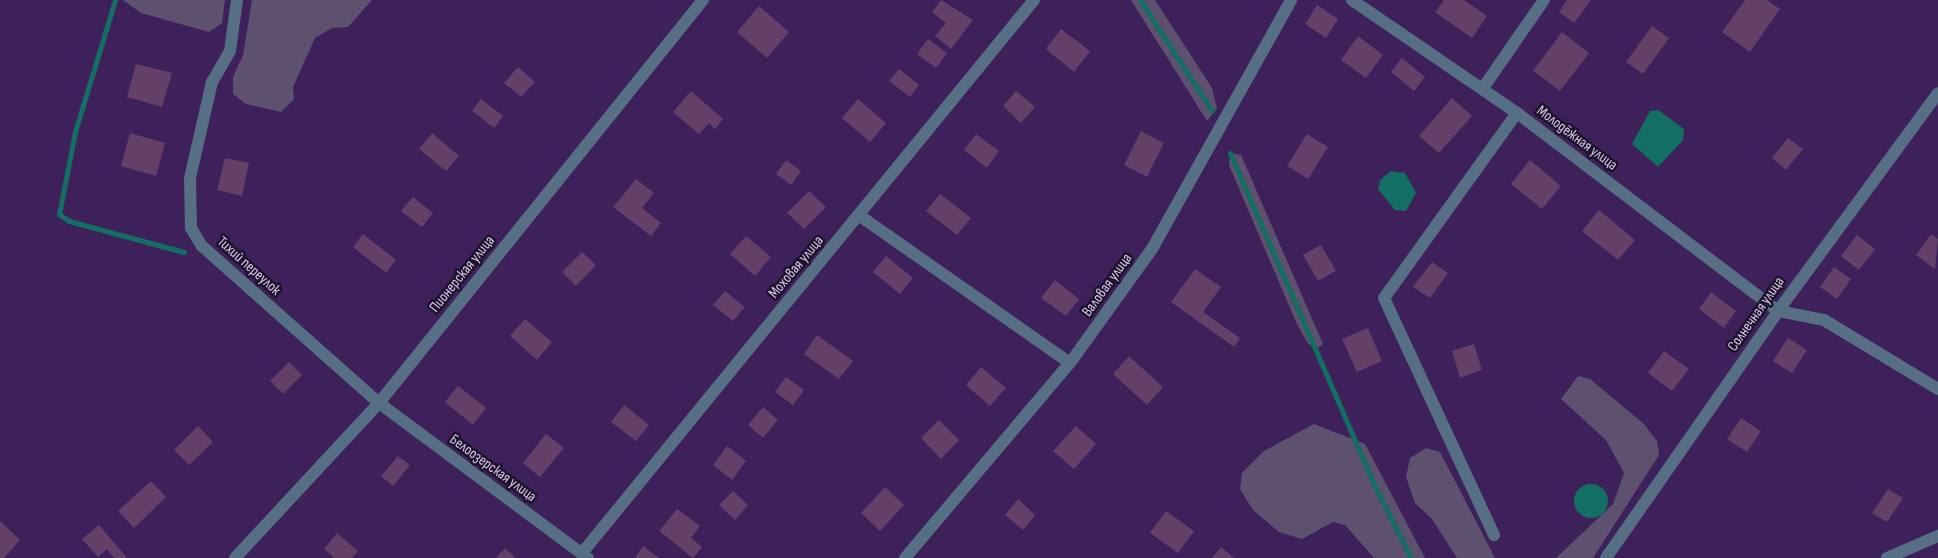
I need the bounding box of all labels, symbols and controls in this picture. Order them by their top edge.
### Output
street label: Молодёжная улица [1533,102,1621,174]
street label: Пионерская улица [426,232,498,316]
street label: Моховая улица [765,232,827,302]
street label: Тихий переулок [213,233,285,299]
street label: Валовая улица [1078,250,1136,320]
street label: Солнечная улица [1724,273,1788,355]
street label: Белоозерская улица [446,430,540,506]

